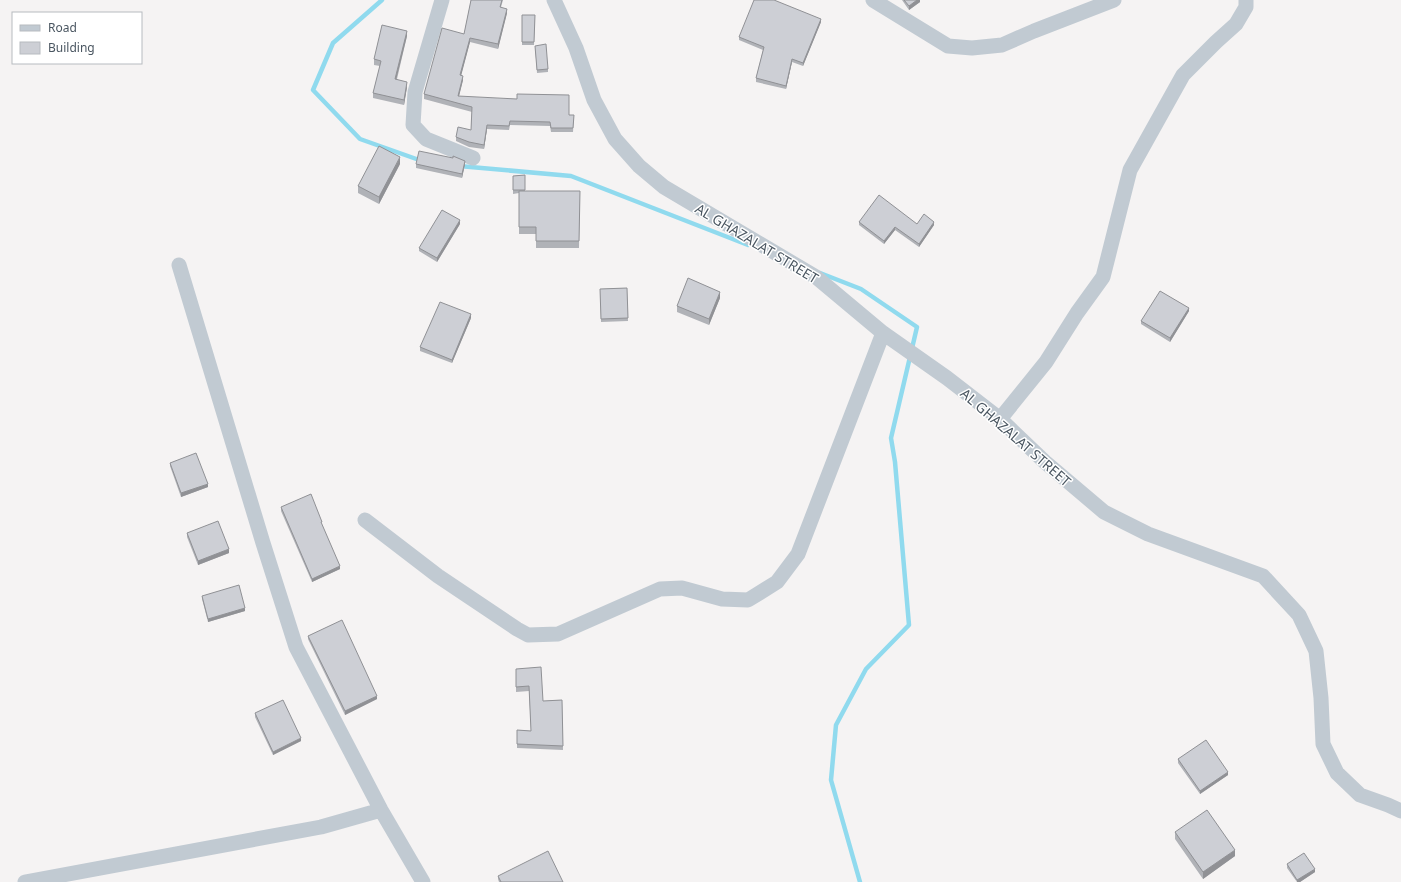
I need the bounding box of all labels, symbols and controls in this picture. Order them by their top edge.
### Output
legend [12,12,142,64]
text: Road [48,19,77,36]
text: Building [48,39,95,56]
street label: AL GHAZALAT STREET [692,199,822,287]
street label: AL GHAZALAT STREET [957,384,1075,490]

